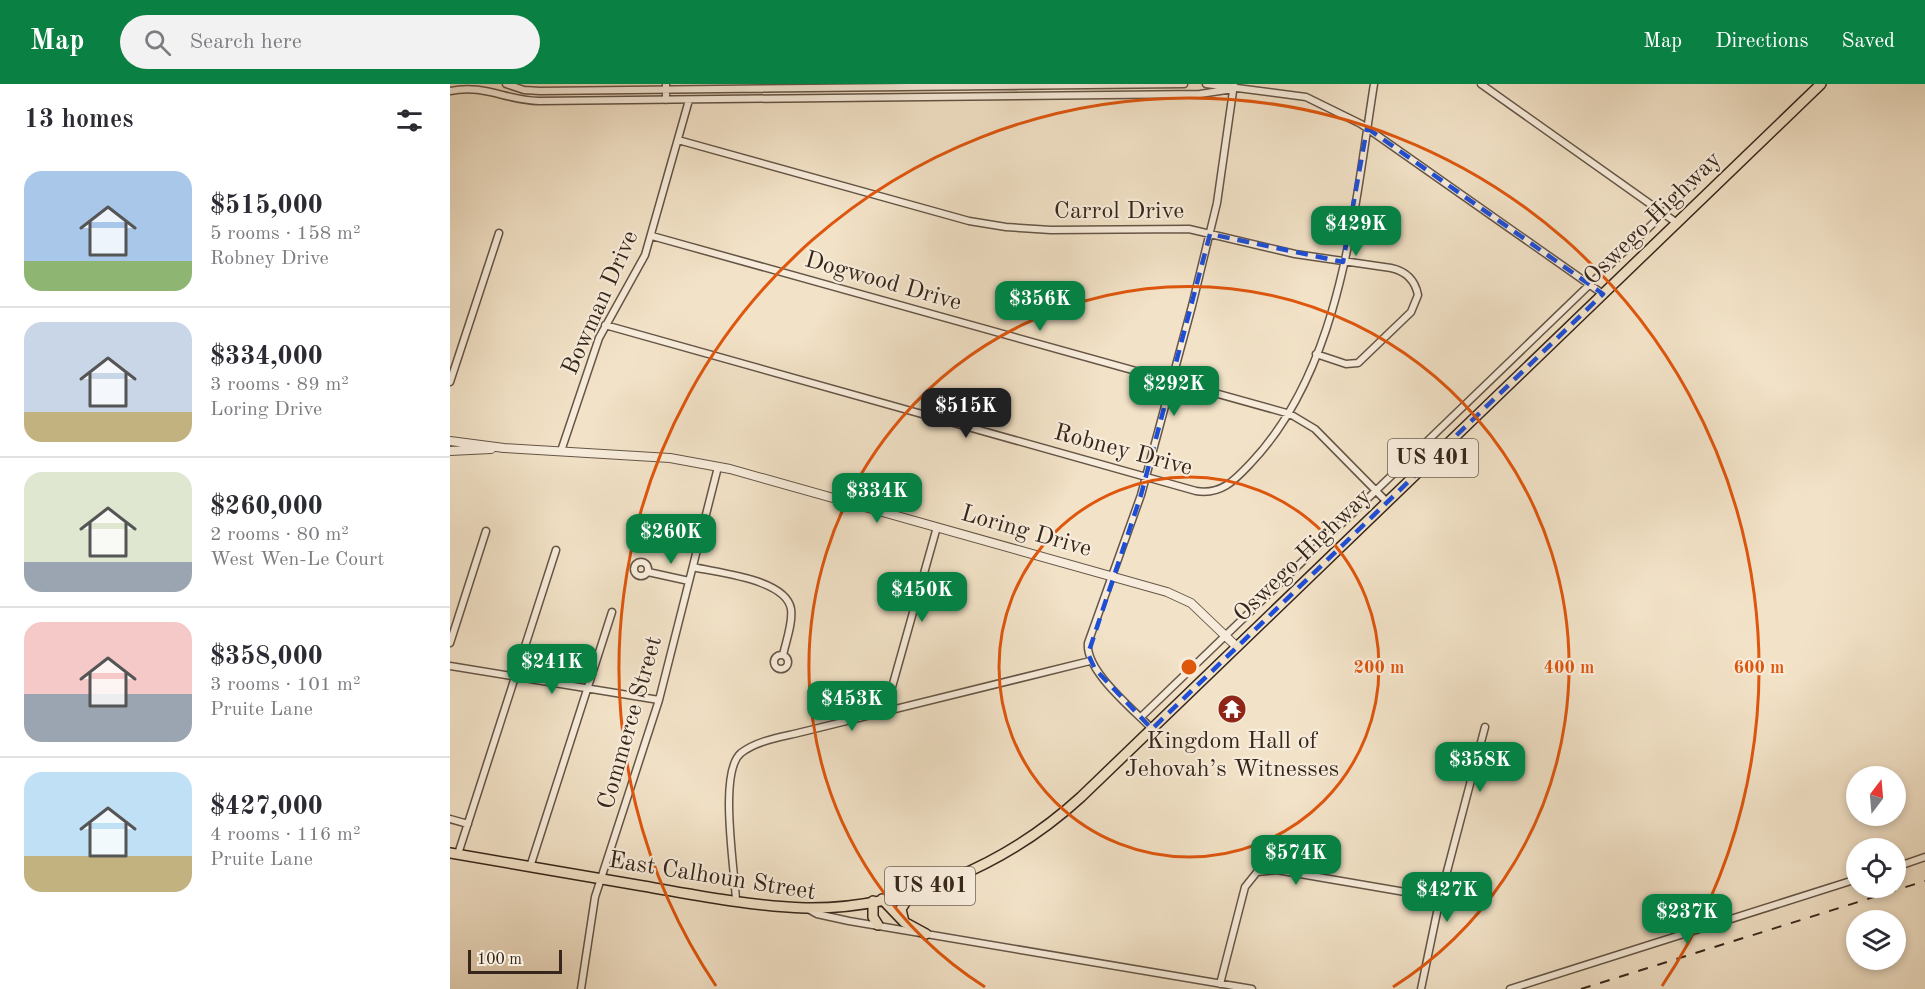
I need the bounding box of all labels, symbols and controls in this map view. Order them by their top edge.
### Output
search box [120,15,540,69]
icon: search [141,26,174,59]
text: Map [30,28,84,56]
text: Search here [189,31,302,53]
text: Map [1643,31,1682,52]
text: Directions [1715,31,1809,52]
text: Saved [1842,31,1895,52]
icon: filters [393,104,426,137]
text: 13 homes [24,107,133,133]
street label: Oswego Highway [1580,147,1727,290]
text: $515,000 [210,193,323,219]
icon: home [72,195,144,267]
street label: Carrol Drive [1054,200,1184,224]
pin: $429K [1314,206,1398,257]
text: $429K [1325,215,1387,235]
text: 5 rooms · 158 m² [210,224,360,244]
street label: Bowman Drive [559,227,643,379]
street label: Dogwood Drive [802,248,964,316]
text: Robney Drive [210,249,329,269]
pin: $356K [998,281,1082,332]
text: $356K [1009,290,1071,310]
text: $334,000 [210,344,323,370]
icon: home [72,346,144,418]
pin: $292K [1132,366,1216,417]
text: 3 rooms · 89 m² [210,375,349,395]
text: $292K [1143,375,1205,395]
pin: $515K [924,388,1008,439]
text: $515K [935,397,997,417]
text: Loring Drive [210,400,322,420]
street label: Robney Drive [1051,421,1195,481]
road number: US 401 [1388,439,1478,477]
pin: $334K [835,473,919,524]
text: $334K [846,482,908,502]
street label: Oswego Highway [1230,484,1377,627]
text: $260,000 [210,494,323,520]
icon: home [72,496,144,568]
street label: Loring Drive [958,502,1094,562]
pin: $260K [629,514,713,565]
text: $260K [640,523,702,543]
text: 2 rooms · 80 m² [210,525,349,545]
text: West Wen-Le Court [210,550,384,570]
pin: $450K [880,572,964,623]
text: $450K [891,581,953,601]
street label: Commerce Street [595,634,667,812]
text: $358,000 [210,644,323,670]
pin: $241K [510,644,594,695]
icon: home [72,646,144,718]
text: $241K [521,653,583,673]
centre of rings [1179,657,1199,677]
text: 200 m [1354,659,1404,677]
text: 400 m [1544,659,1594,677]
text: 600 m [1734,659,1784,677]
text: 3 rooms · 101 m² [210,675,360,695]
pin: $453K [810,681,894,732]
text: $453K [821,690,883,710]
temple icon: Kingdom Hall of Jehovah’s Witnesses [1216,693,1248,725]
text: Pruite Lane [210,700,313,720]
place label: Kingdom Hall of Jehovah’s Witnesses [1125,730,1339,782]
pin: $358K [1438,742,1522,793]
text: $358K [1449,751,1511,771]
north arrow [1846,766,1906,826]
map controls [1846,766,1906,970]
text: $427,000 [210,794,323,820]
icon: home [72,796,144,868]
text: 4 rooms · 116 m² [210,825,360,845]
pin: $574K [1254,835,1338,886]
button: locate [1846,838,1906,898]
text: $574K [1265,844,1327,864]
street label: East Calhoun Street [607,849,817,905]
text: Pruite Lane [210,850,313,870]
road number: US 401 [885,867,975,905]
pin: $427K [1405,872,1489,923]
text: $427K [1416,881,1478,901]
pin: $237K [1645,894,1729,945]
text: $237K [1656,903,1718,923]
button: layers [1846,910,1906,970]
scale bar [468,947,562,974]
text: 100 m [477,952,522,968]

